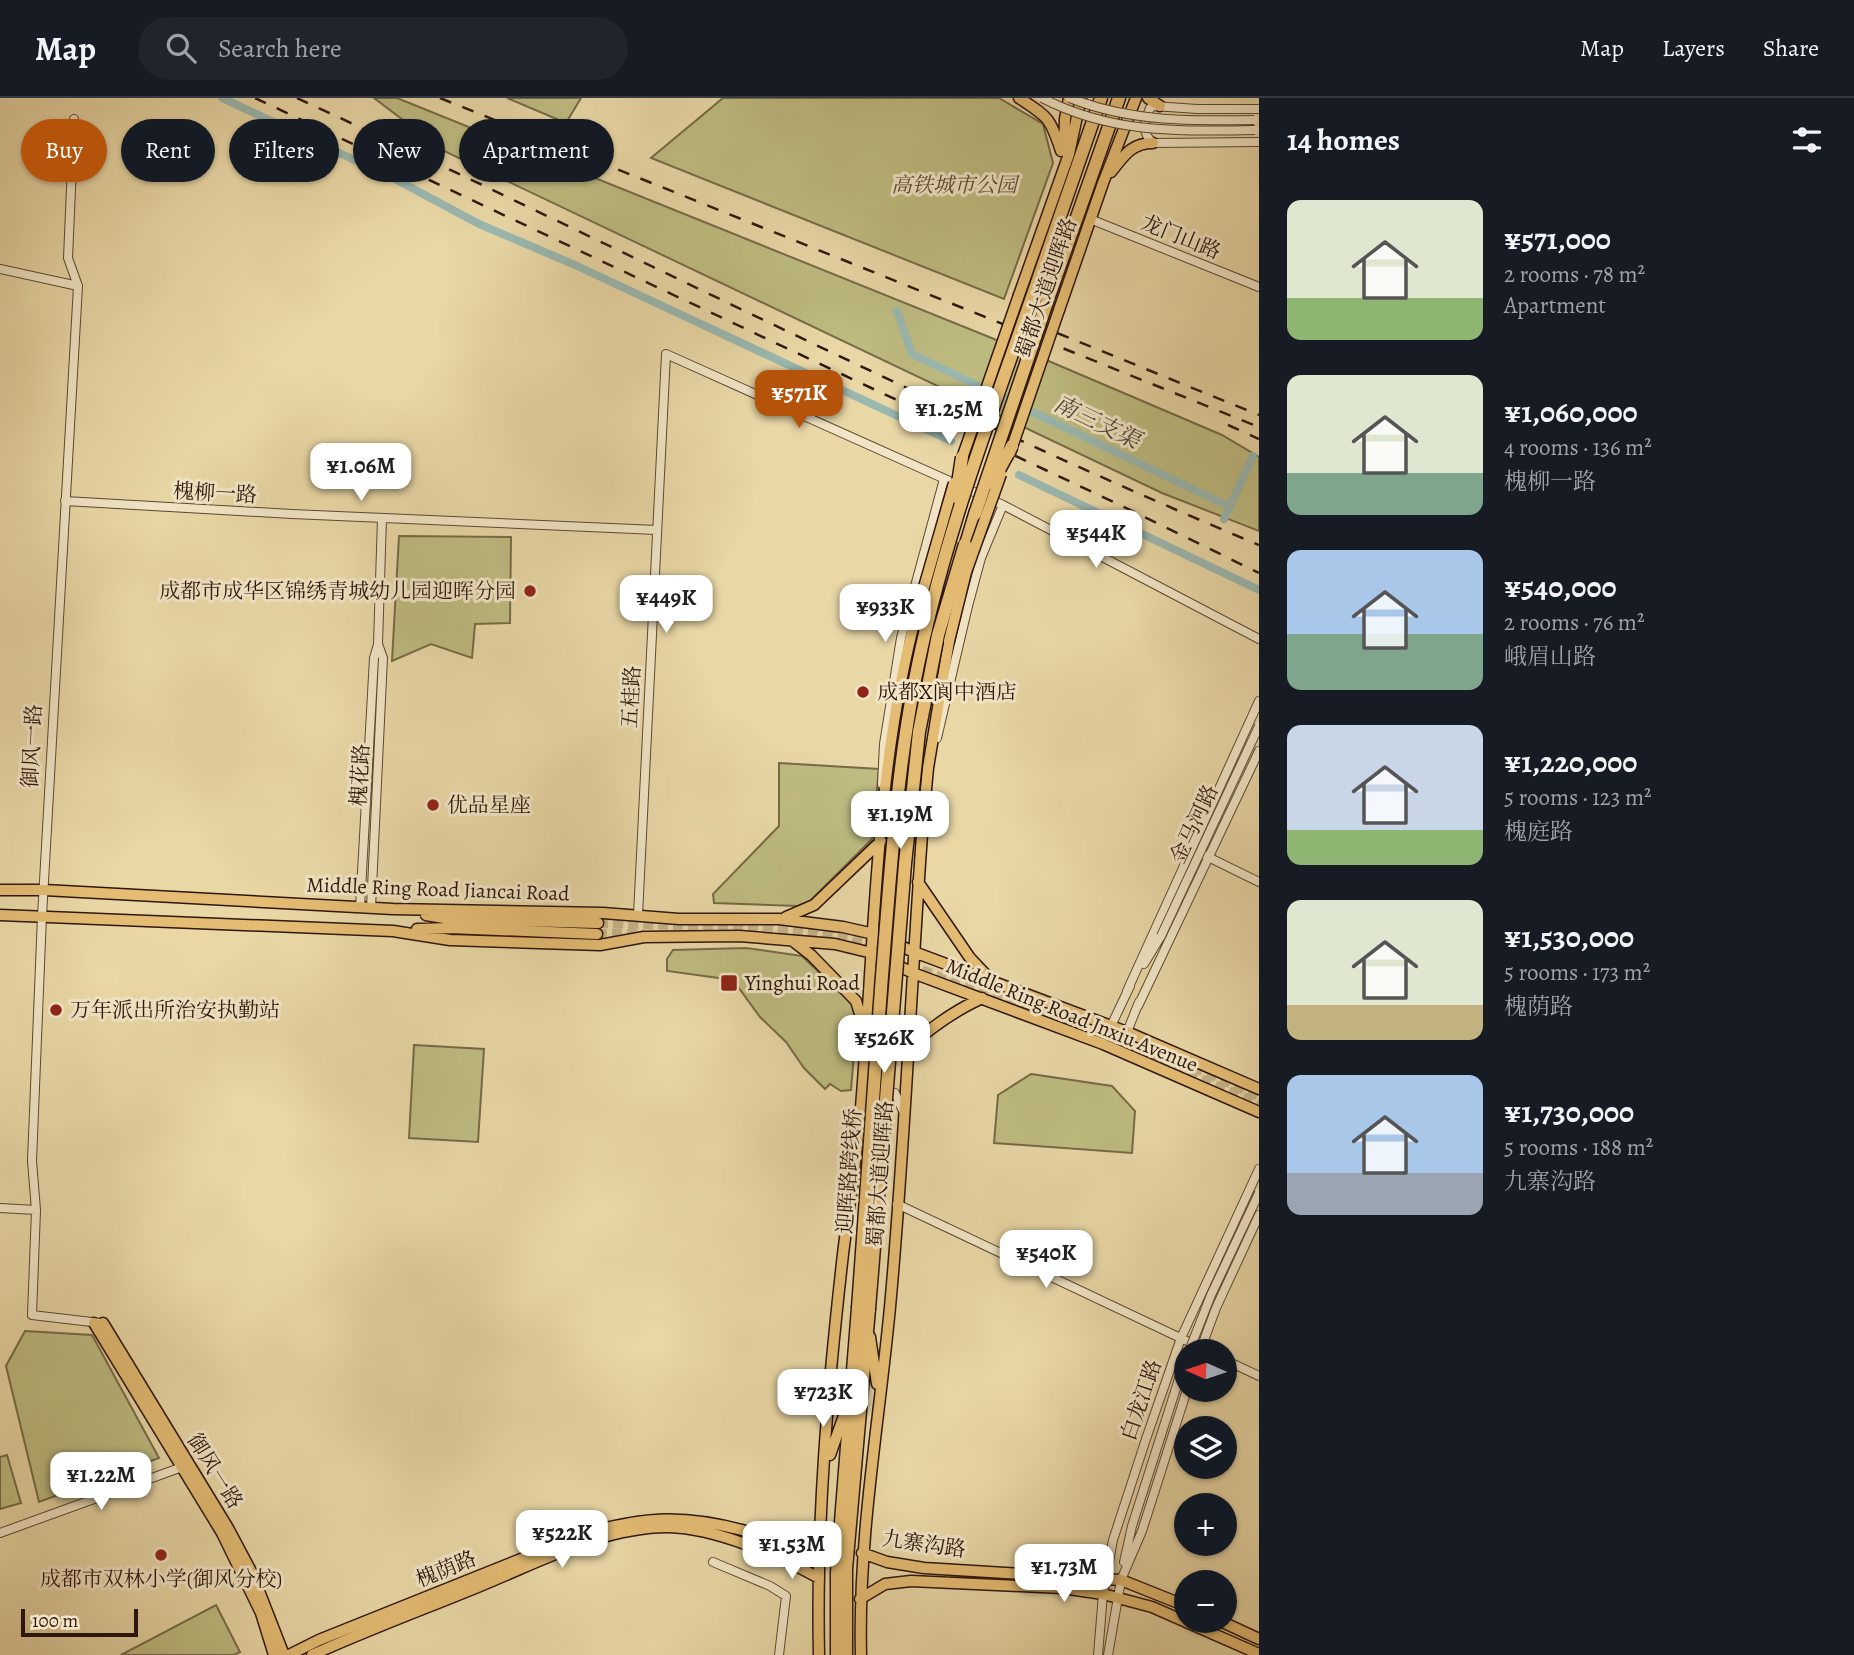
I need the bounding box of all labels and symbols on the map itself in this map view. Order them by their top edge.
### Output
park label: 高铁城市公园 [891,171,1020,199]
street label: 龙门山路 [1137,208,1225,266]
street label: 蜀都大道迎晖路 [1009,214,1083,362]
pin: ¥571K [750,370,848,430]
pin: ¥1.25M [892,386,1006,446]
water label: 南三支渠 [1049,388,1148,457]
pin: ¥1.06M [304,444,418,503]
street label: 槐柳一路 [172,477,258,509]
pin: ¥544K [1047,510,1145,570]
pin: ¥449K [617,575,715,635]
place label: 成都市成华区锦绣青城幼儿园迎晖分园 [159,577,516,605]
marker: 成都市成华区锦绣青城幼儿园迎晖分园 [522,583,538,599]
pin: ¥933K [836,584,934,644]
street label: 五桂路 [615,665,647,729]
place label: 成都X阆中酒店 [877,678,1017,706]
marker: 成都X阆中酒店 [855,684,871,700]
street label: 御风一路 [16,703,48,789]
street label: 槐花路 [344,743,376,807]
street label: 金马河路 [1164,780,1224,868]
place label: 优品星座 [447,791,531,819]
pin: ¥1.19M [843,792,957,851]
marker: 优品星座 [425,797,441,813]
street label: Middle Ring Road Jiancai Road [306,870,571,908]
street label: Middle Ring Road Jnxiu Avenue [942,952,1202,1078]
place label: Yinghui Road [744,969,861,997]
marker: Yinghui Road [719,973,739,993]
place label: 万年派出所治安执勤站 [70,996,280,1024]
marker: 万年派出所治安执勤站 [48,1002,64,1018]
pin: ¥526K [835,1016,933,1075]
street label: 蜀都大道迎晖路 [861,1100,899,1248]
street label: 迎晖路跨线桥 [831,1107,867,1235]
pin: ¥540K [997,1230,1095,1290]
north arrow [1174,1339,1237,1402]
street label: 白龙江路 [1114,1356,1168,1444]
pin: ¥723K [774,1370,872,1429]
street label: 御风一路 [181,1428,249,1514]
pin: ¥1.22M [44,1452,158,1512]
pin: ¥522K [513,1510,611,1570]
pin: ¥1.53M [735,1522,849,1581]
street label: 九寨沟路 [880,1524,968,1564]
street label: 槐荫路 [412,1544,480,1594]
pin: ¥1.73M [1007,1544,1121,1604]
marker: 成都市双林小学(御风分校) [153,1547,169,1563]
place label: 成都市双林小学(御风分校) [40,1565,282,1593]
scale bar [21,1606,138,1638]

